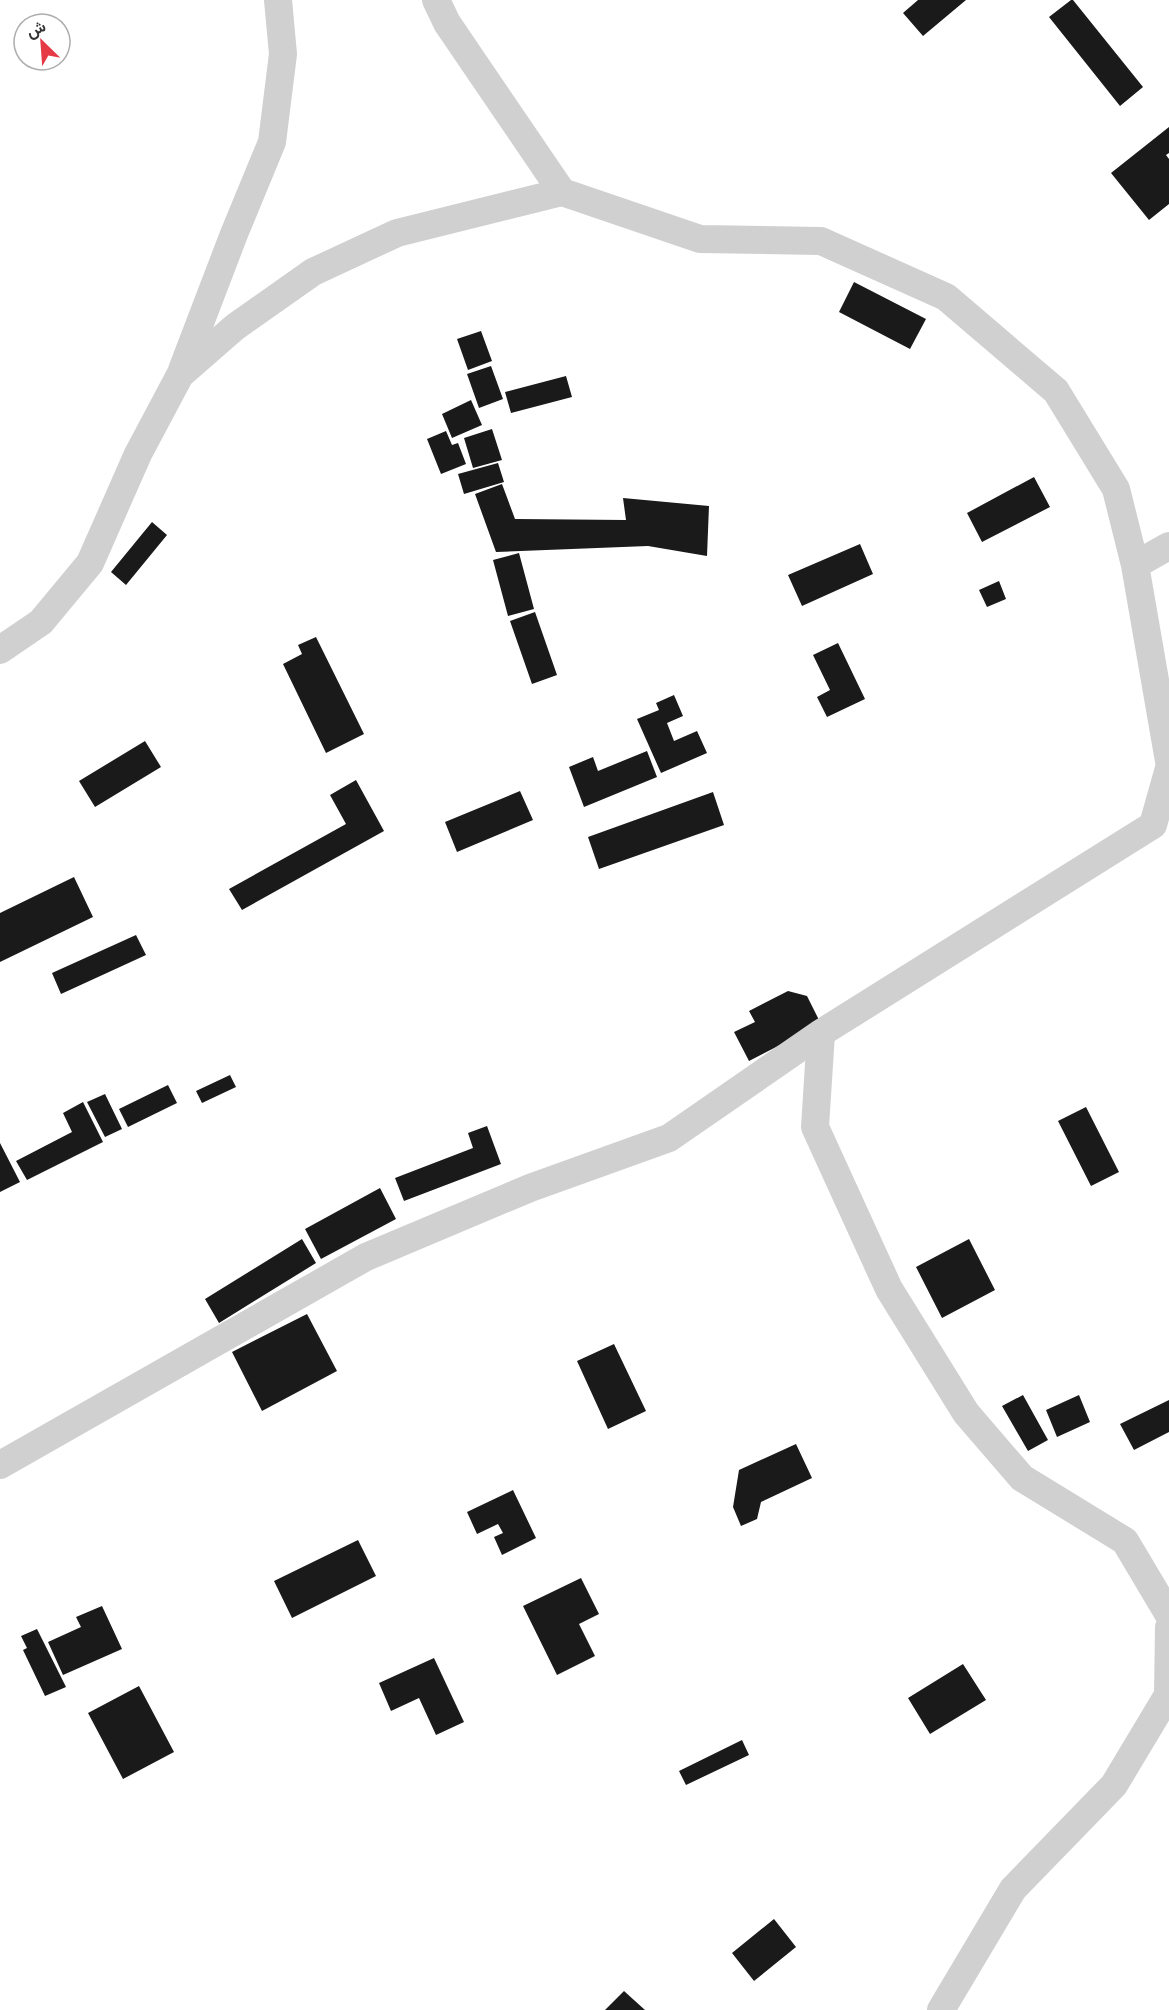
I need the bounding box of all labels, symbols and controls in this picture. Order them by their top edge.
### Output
north arrow [12,12,72,72]
text: ش [23,16,49,42]

